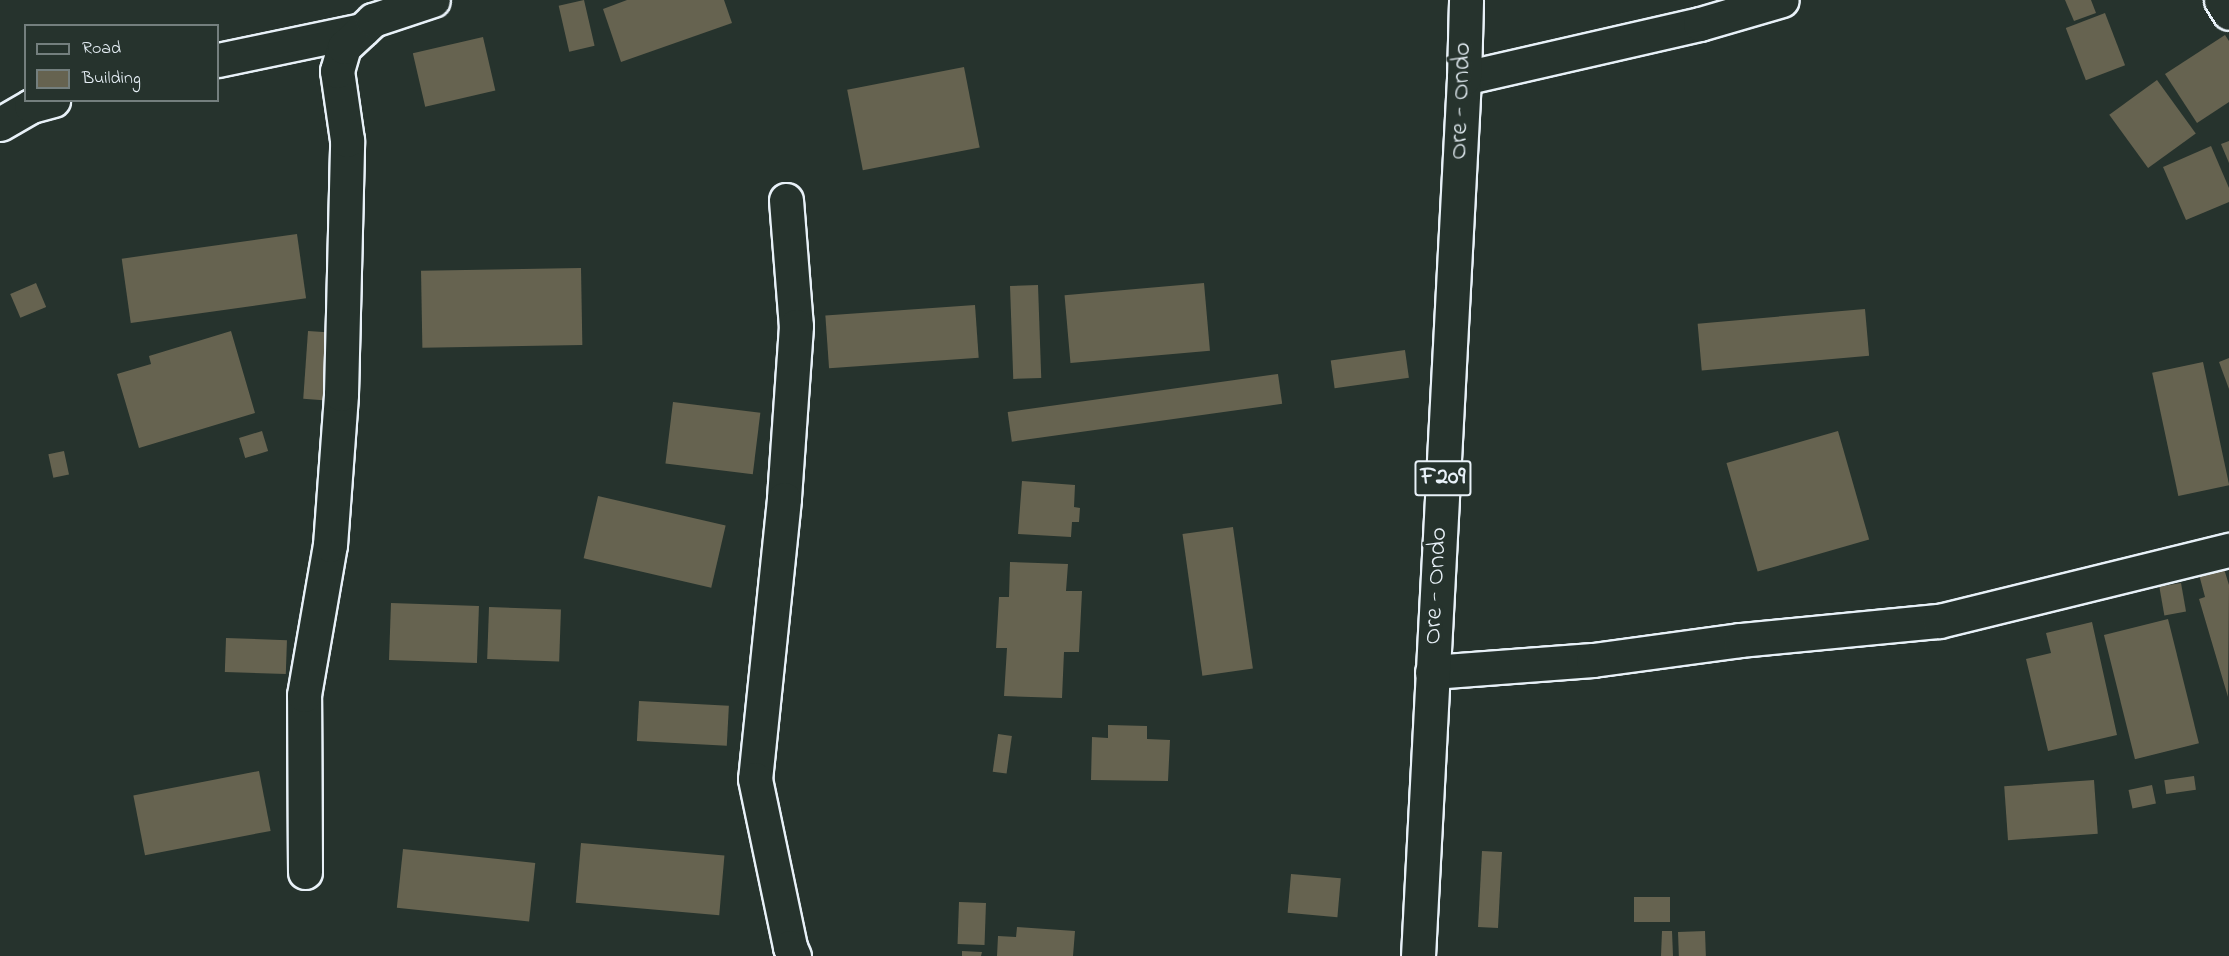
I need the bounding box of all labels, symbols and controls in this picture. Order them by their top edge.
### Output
legend [24,24,219,102]
text: Road [82,36,121,62]
street label: Ore - Ondo [1444,42,1480,160]
text: Building [82,66,141,92]
road number: F209 [1413,457,1473,499]
street label: Ore - Ondo [1418,526,1456,646]

